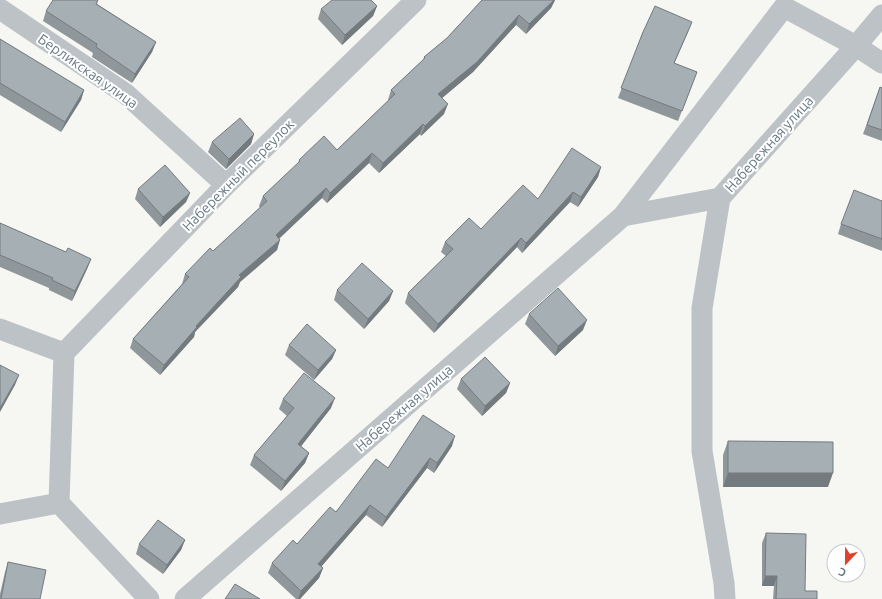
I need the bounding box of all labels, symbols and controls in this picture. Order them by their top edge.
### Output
street label: Берликская улица [35,31,141,111]
street label: Набережная улица [722,93,816,195]
street label: Набережный переулок [179,116,297,234]
street label: Набережная улица [352,361,456,455]
north arrow [826,543,866,583]
text: С [837,565,848,579]

